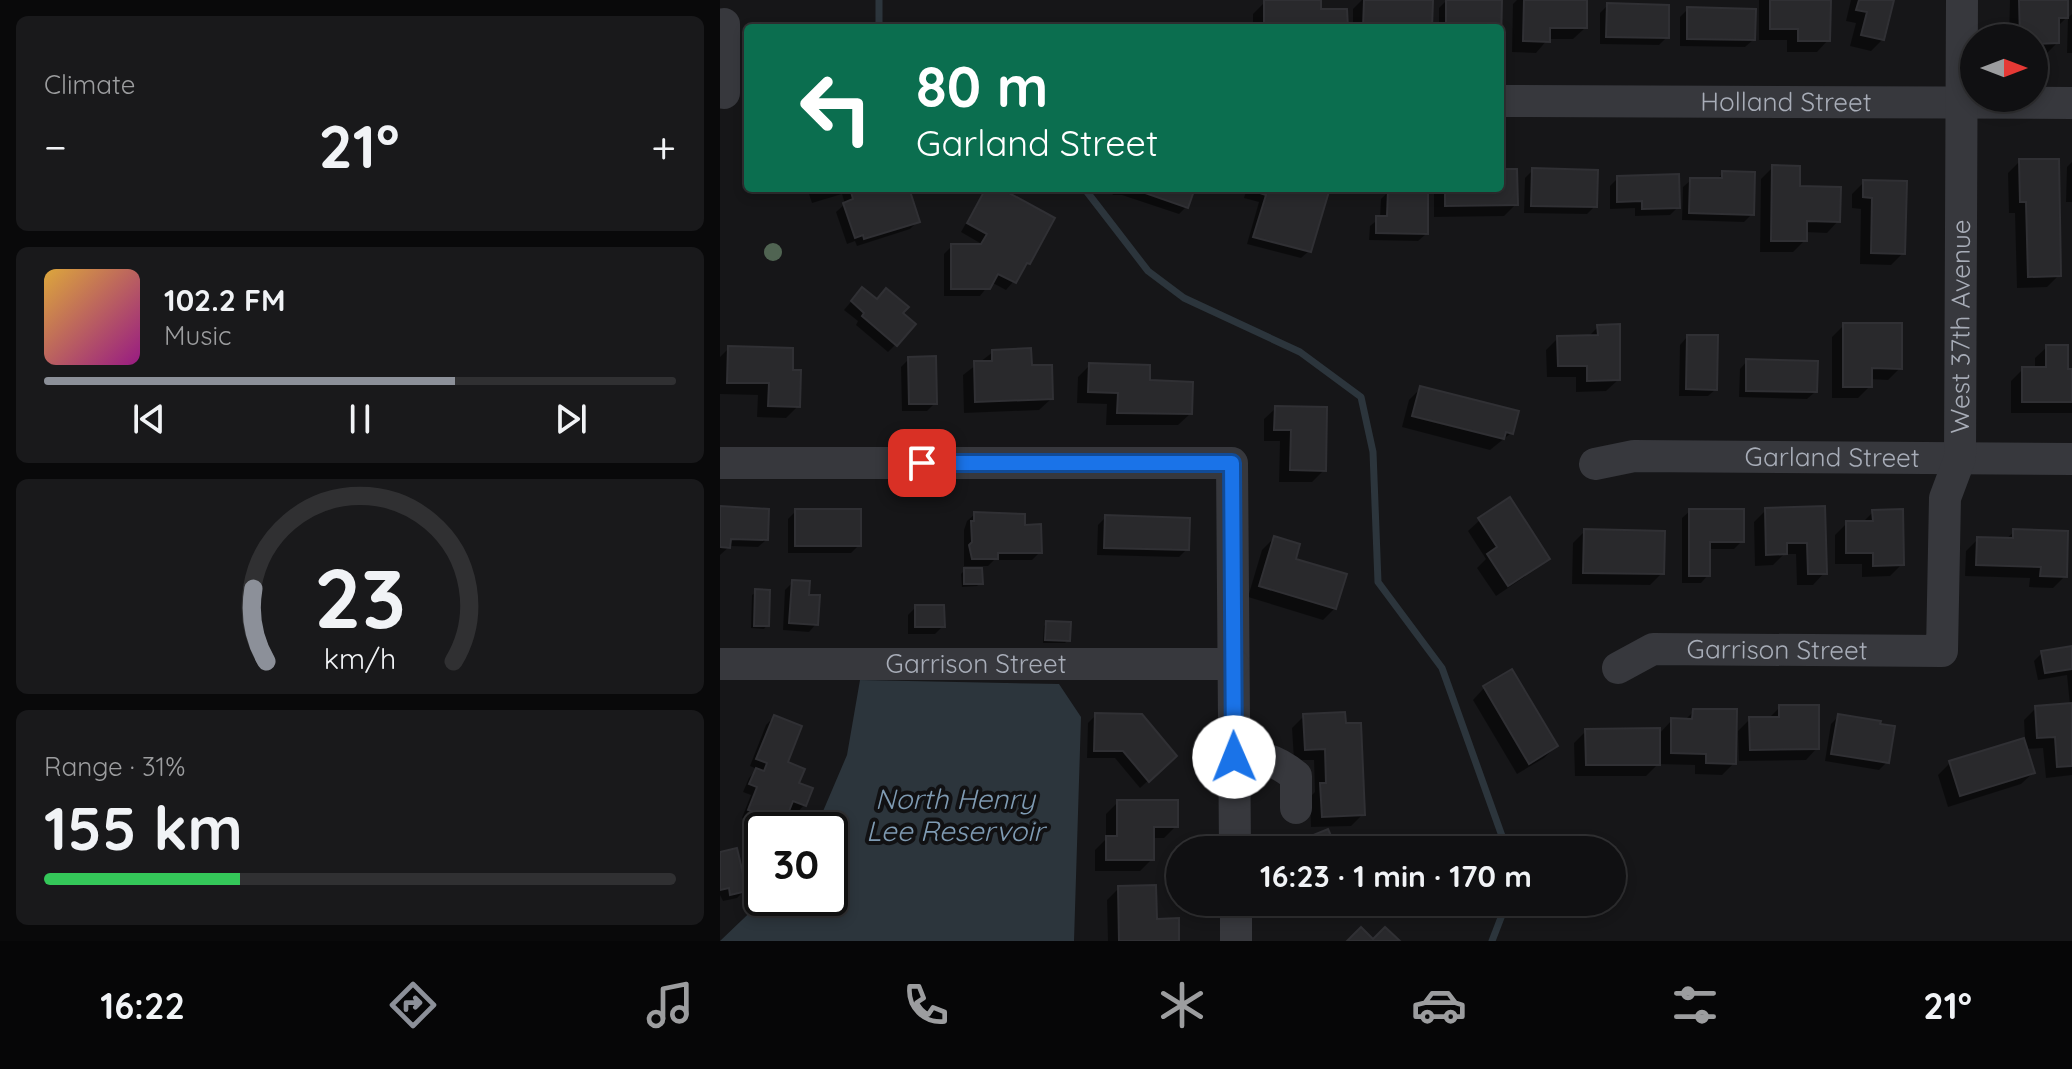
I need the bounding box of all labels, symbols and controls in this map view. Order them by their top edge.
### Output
north arrow [1960,24,2048,112]
map controls [1960,24,2048,112]
text: 80 m [916,51,1048,121]
icon: left [784,56,888,160]
text: Climate [44,68,135,101]
street label: Holland Street [1700,85,1872,118]
text: 21° [319,108,400,183]
text: − [44,119,67,174]
text: + [651,119,676,174]
text: Garland Street [916,120,1158,165]
street label: West 37th Avenue [1943,219,1977,434]
text: 102.2 FM [164,281,286,319]
text: Music [164,319,232,352]
icon: previous [127,397,171,441]
icon: pause [338,397,382,441]
icon: next [549,397,593,441]
pin [888,429,956,497]
street label: Garland Street [1745,440,1920,474]
icon: arrive [900,441,944,485]
text: 23 [314,545,406,649]
street label: Garrison Street [1687,632,1868,666]
text: km/h [324,640,396,676]
street label: Garrison Street [885,647,1067,680]
position arrow [1192,715,1276,799]
text: Range · 31% [44,750,185,783]
water label: North Henry Lee Reservoir [866,781,1047,848]
text: 155 km [44,790,243,865]
speed limit sign: 30 [744,812,848,916]
text: 16:23 · 1 min · 170 m [1260,857,1532,895]
icon: directions [385,977,441,1033]
icon: music [642,977,698,1033]
icon: phone [898,977,954,1033]
icon: climate [1154,977,1210,1033]
icon: car [1411,977,1467,1033]
icon: filters [1667,977,1723,1033]
text: 16:22 [100,983,185,1028]
text: 21° [1923,983,1972,1028]

